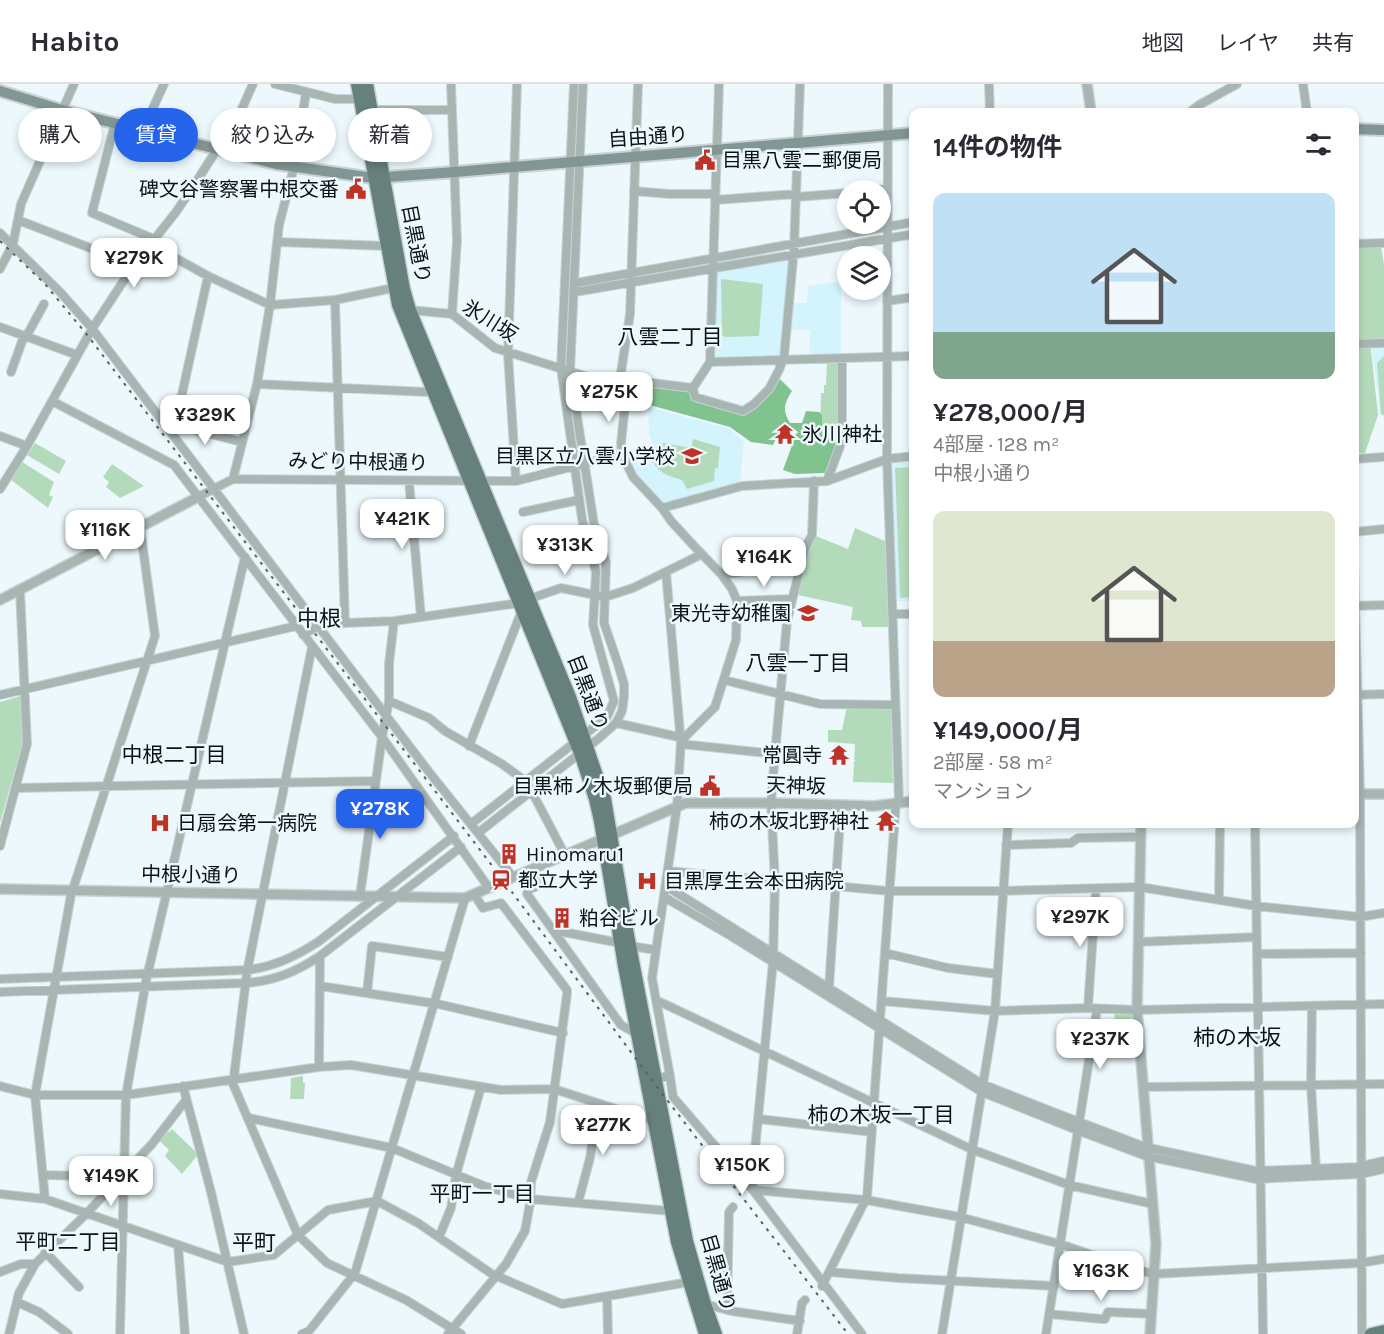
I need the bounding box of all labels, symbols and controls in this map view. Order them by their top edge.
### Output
text: Habito [30,25,119,58]
text: 地図 [1142,31,1184,55]
text: レイヤ [1217,31,1279,55]
text: 共有 [1312,31,1354,55]
chip: 購入 [18,108,102,162]
chip: 賃貸 [114,108,198,162]
chip: 絞り込み [210,108,336,162]
chip: 新着 [348,108,432,162]
street label: 自由通り [607,123,689,151]
icon: filters [1302,128,1335,161]
text: 14件の物件 [933,132,1062,163]
public building icon: 目黒八雲二郵便局 [693,148,717,172]
place label: 目黒八雲二郵便局 [722,149,882,172]
public building icon: 碑文谷警察署中根交番 [344,177,368,201]
place label: 碑文谷警察署中根交番 [139,178,339,201]
map controls [837,180,891,300]
button: locate [837,180,891,234]
street label: 目黒通り [397,203,435,285]
icon: home [1080,232,1188,340]
pin: ¥279K [92,238,176,289]
text: ¥279K [104,246,164,269]
button: layers [837,246,891,300]
street label: 氷川坂 [458,295,522,347]
district label: 八雲二丁目 [618,325,723,349]
pin: ¥275K [567,372,651,423]
text: ¥275K [580,380,638,403]
pin: ¥329K [163,395,247,446]
text: ¥278,000/月 [933,397,1088,428]
text: ¥329K [174,403,236,426]
temple icon: 氷川神社 [773,422,797,446]
place label: 氷川神社 [802,423,882,446]
text: 4部屋 · 128 m² [933,433,1059,456]
school or university icon: 目黒区立八雲小学校 [680,444,704,468]
place label: 目黒区立八雲小学校 [495,445,675,468]
street label: みどり中根通り [288,449,428,475]
text: 中根小通り [933,462,1033,485]
pin: ¥421K [360,499,444,550]
text: ¥421K [374,507,430,530]
pin: ¥116K [63,510,147,561]
text: ¥116K [79,518,131,541]
pin: ¥313K [523,525,607,576]
text: ¥313K [537,533,593,556]
pin: ¥164K [722,537,806,588]
text: ¥164K [736,545,792,568]
icon: home [1080,550,1188,658]
school or university icon: 東光寺幼稚園 [796,601,820,625]
place label: 東光寺幼稚園 [671,602,791,625]
district label: 中根 [297,606,341,632]
district label: 八雲一丁目 [746,651,851,675]
street label: 目黒通り [563,652,613,734]
text: ¥149,000/月 [933,715,1083,746]
district label: 中根二丁目 [122,743,227,767]
temple icon: 常圓寺 [827,743,851,767]
place label: 常圓寺 [762,744,822,767]
text: 2部屋 · 58 m² [933,751,1053,774]
street label: 天神坂 [766,773,826,799]
public building icon: 目黒柿ノ木坂郵便局 [698,774,722,798]
place label: 目黒柿ノ木坂郵便局 [513,775,693,798]
text: マンション [933,780,1033,803]
pin: ¥278K [338,789,422,840]
text: ¥278K [350,797,410,820]
temple icon: 柿の木坂北野神社 [874,809,898,833]
place label: 柿の木坂北野神社 [709,810,869,833]
hospital icon: 日扇会第一病院 [148,811,172,835]
place label: 日扇会第一病院 [177,812,317,835]
building icon: Hinomaru1 [497,842,521,866]
place label: Hinomaru1 [526,843,624,866]
street label: 中根小通り [141,863,241,887]
station icon: 都立大学 [489,868,513,892]
place label: 都立大学 [518,869,598,892]
hospital icon: 目黒厚生会本田病院 [635,869,659,893]
place label: 目黒厚生会本田病院 [664,870,844,893]
pin: ¥297K [1038,897,1122,948]
text: ¥297K [1050,905,1110,928]
building icon: 粕谷ビル [550,906,574,930]
place label: 粕谷ビル [579,907,659,930]
pin: ¥237K [1058,1019,1142,1070]
district label: 柿の木坂 [1193,1025,1281,1051]
text: ¥237K [1070,1027,1130,1050]
district label: 柿の木坂一丁目 [808,1103,955,1127]
pin: ¥277K [561,1105,645,1156]
text: ¥277K [575,1113,631,1136]
pin: ¥150K [700,1145,784,1196]
text: ¥150K [714,1153,770,1176]
pin: ¥149K [69,1156,153,1207]
text: ¥149K [83,1164,139,1187]
district label: 平町一丁目 [430,1182,535,1206]
district label: 平町二丁目 [16,1230,121,1254]
district label: 平町 [232,1230,276,1256]
street label: 目黒通り [696,1231,740,1315]
pin: ¥163K [1059,1251,1143,1302]
text: ¥163K [1073,1259,1129,1282]

